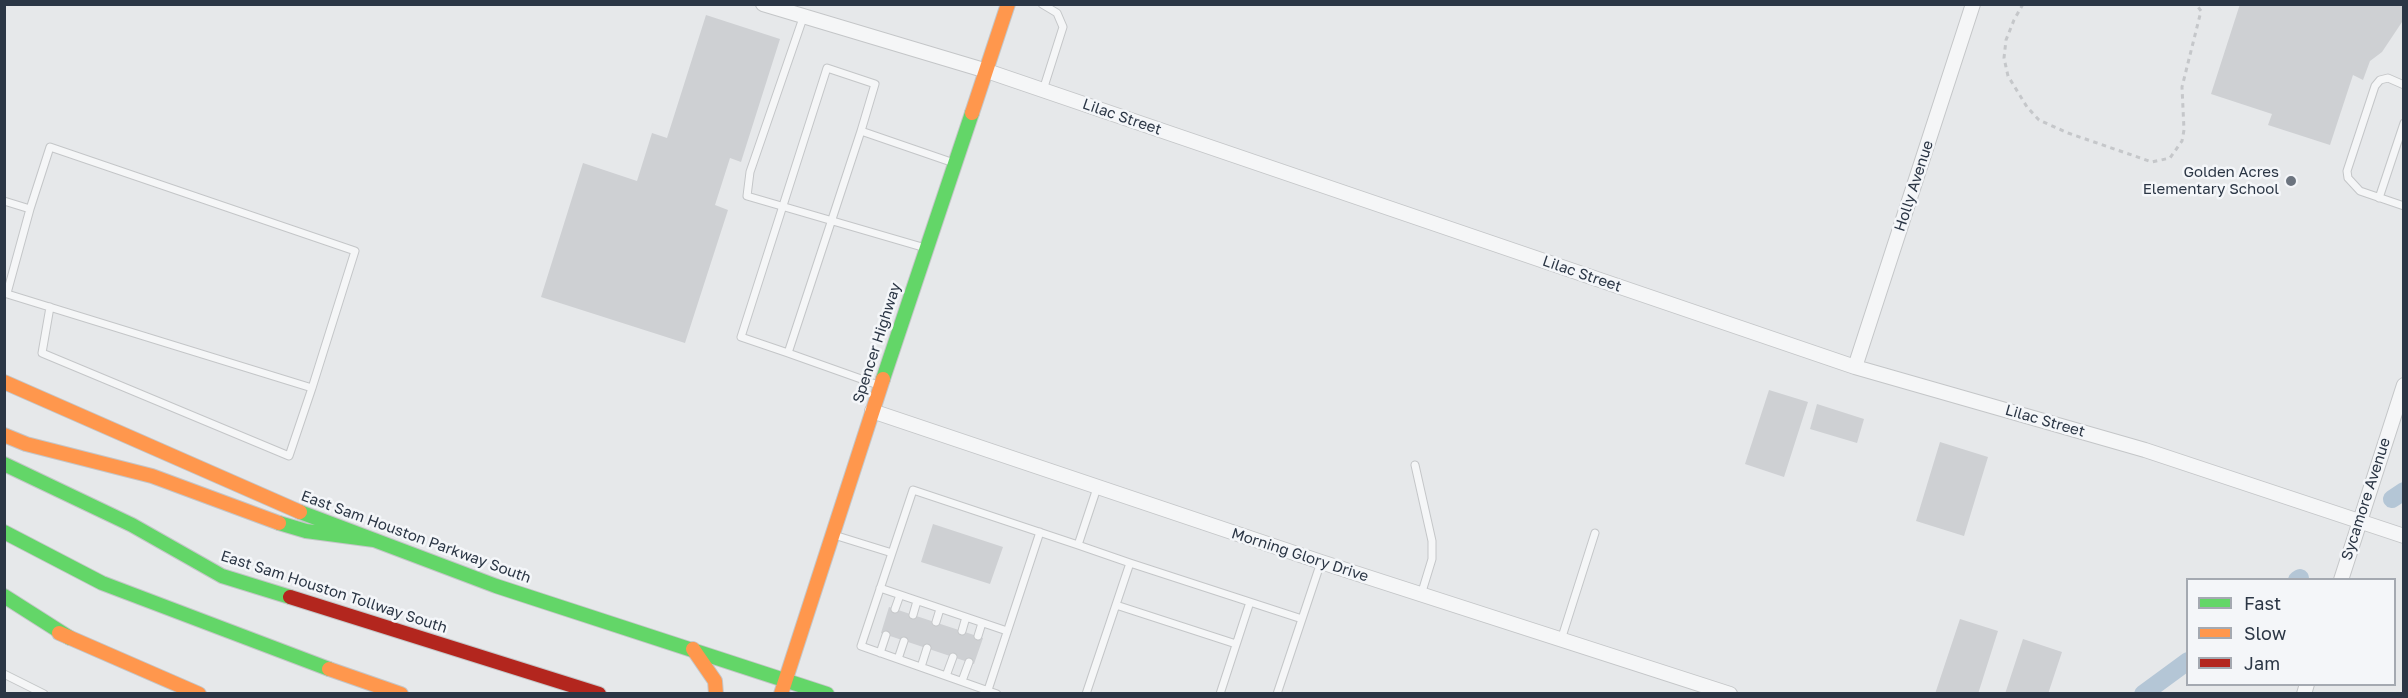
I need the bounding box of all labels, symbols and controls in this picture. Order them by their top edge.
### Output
street label: Lilac Street [1080,95,1164,139]
street label: Holly Avenue [1891,138,1937,234]
place label: Golden Acres Elementary School [2143,163,2279,198]
marker: Golden Acres Elementary School [2284,174,2298,188]
street label: Lilac Street [1540,252,1624,296]
street label: Spencer Highway [849,281,905,405]
street label: Lilac Street [2003,401,2087,441]
street label: Sycamore Avenue [2338,436,2394,562]
street label: East Sam Houston Parkway South [299,487,533,587]
street label: Morning Glory Drive [1229,524,1371,586]
street label: East Sam Houston Tollway South [218,547,450,637]
legend [2186,578,2396,686]
text: Fast [2244,592,2281,614]
text: Slow [2244,622,2286,644]
text: Jam [2244,652,2280,674]

